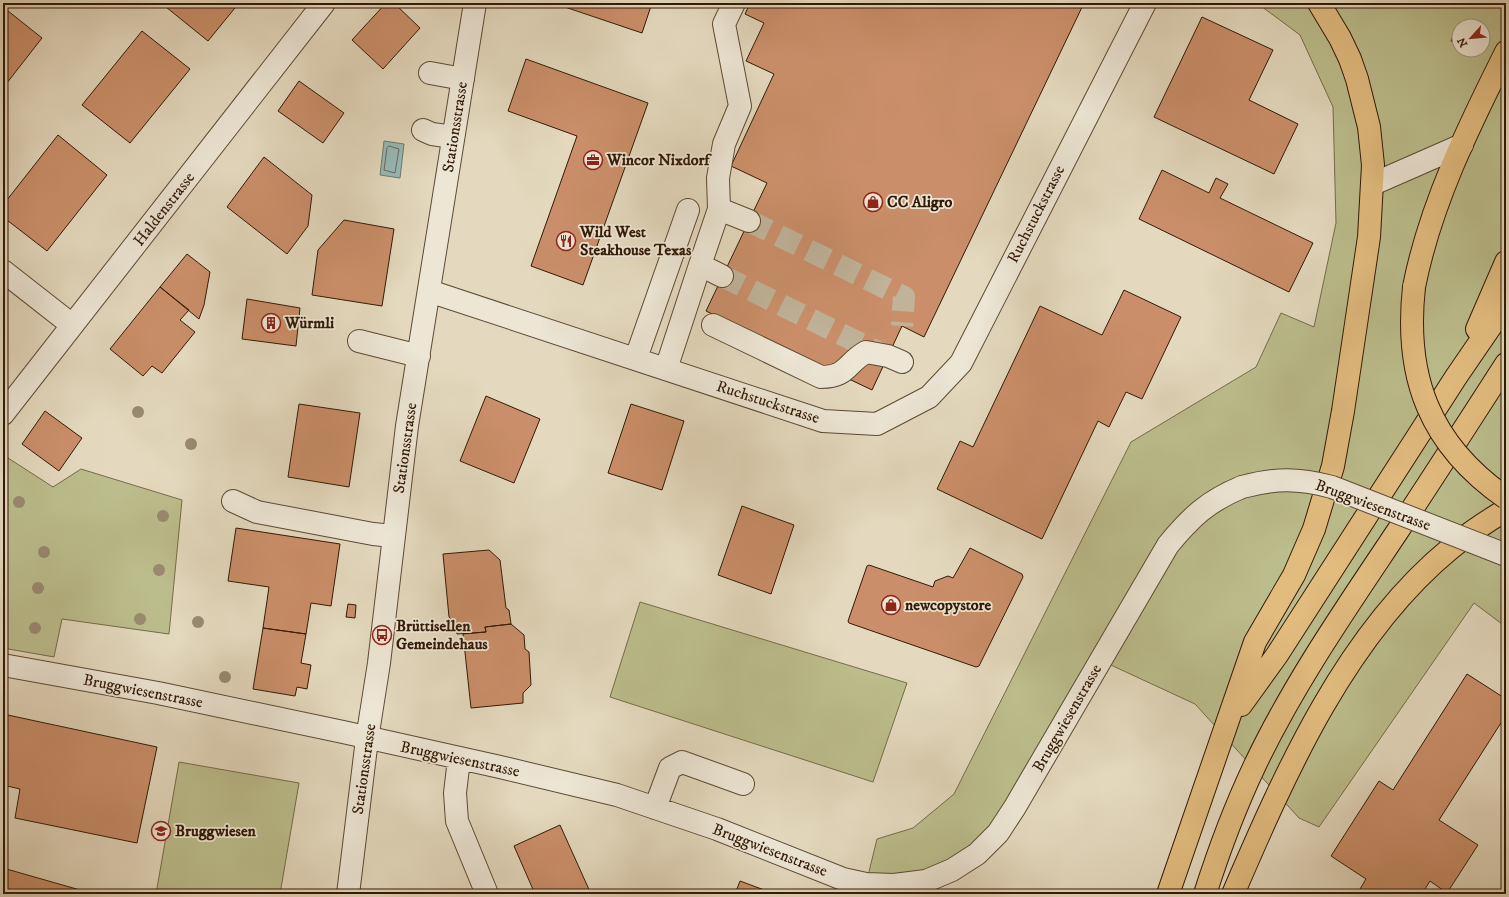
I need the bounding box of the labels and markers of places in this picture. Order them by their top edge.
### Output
office icon: Wincor Nixdorf [582,149,604,171]
place label: Wincor Nixdorf [606,150,712,170]
shop icon: CC Aligro [862,191,884,213]
place label: CC Aligro [887,192,953,212]
place label: Wild West Steakhouse Texas [579,222,692,260]
restaurant icon: Wild West Steakhouse Texas [555,230,577,252]
building icon: Würmli [260,312,282,334]
place label: Würmli [284,313,334,333]
shop icon: newcopystore [880,594,902,616]
place label: newcopystore [905,595,992,615]
place label: Brüttisellen Gemeindehaus [396,616,488,654]
bus stop icon: Brüttisellen Gemeindehaus [371,624,393,646]
school or university icon: Bruggwiesen [150,820,172,842]
place label: Bruggwiesen [175,821,257,841]

